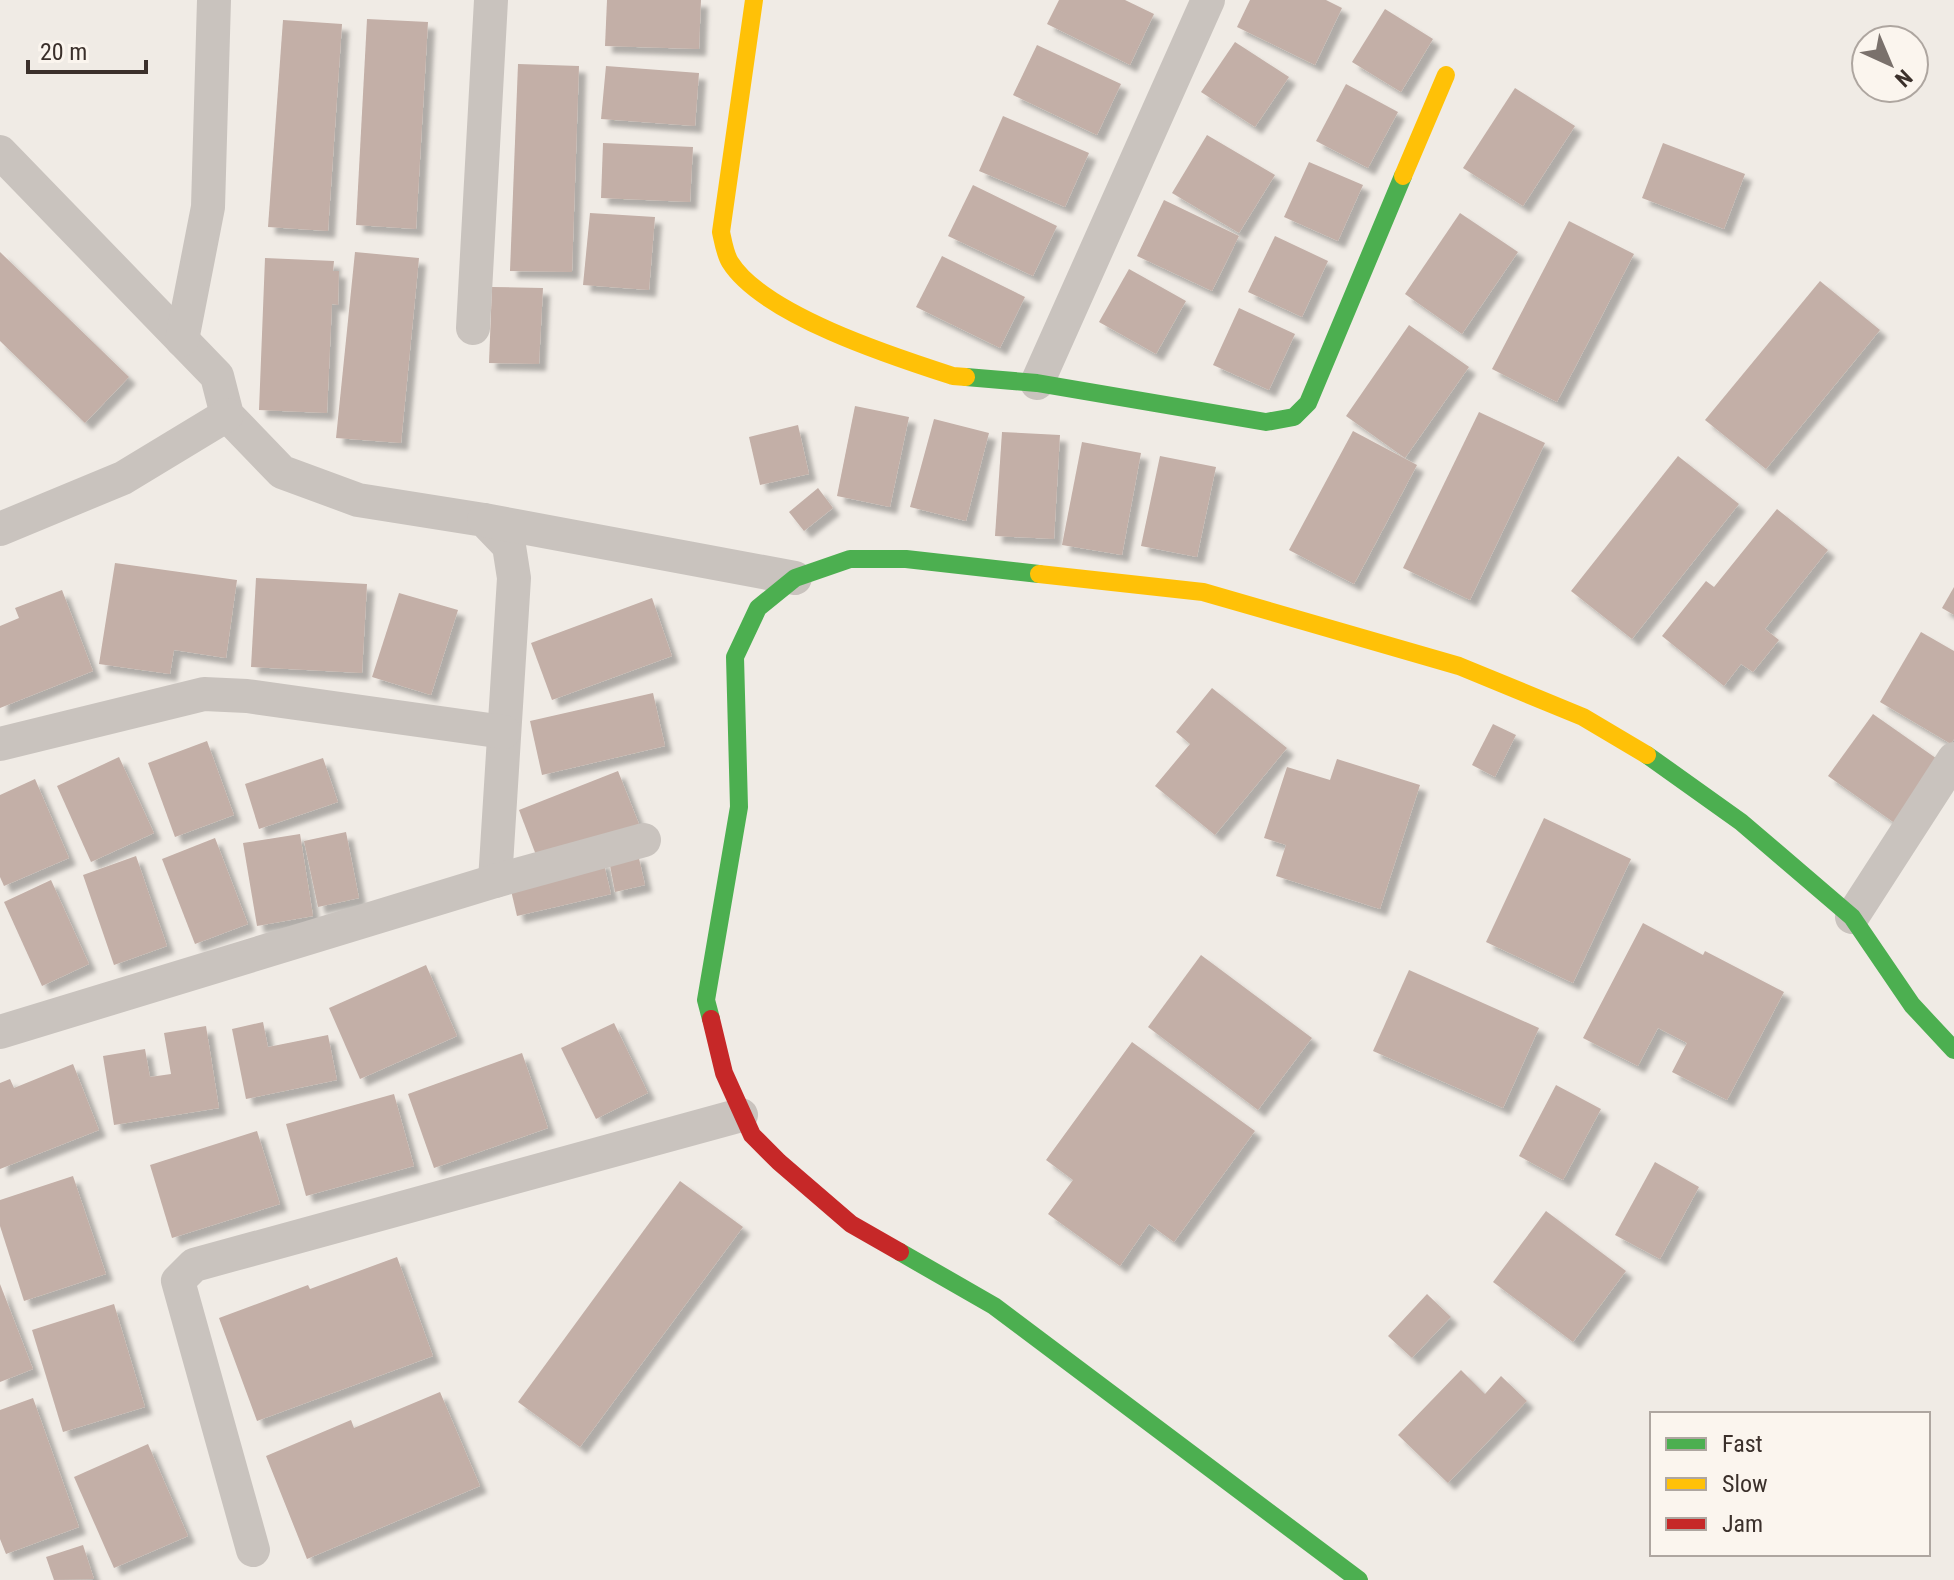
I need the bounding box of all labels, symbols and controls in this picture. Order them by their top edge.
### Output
scale bar [28,24,146,74]
north arrow [1850,24,1930,104]
text: 20 m [40,38,87,66]
text: N [1890,64,1917,92]
legend [1650,1412,1930,1556]
text: Fast [1722,1430,1763,1458]
text: Slow [1722,1470,1768,1498]
text: Jam [1722,1510,1763,1538]

